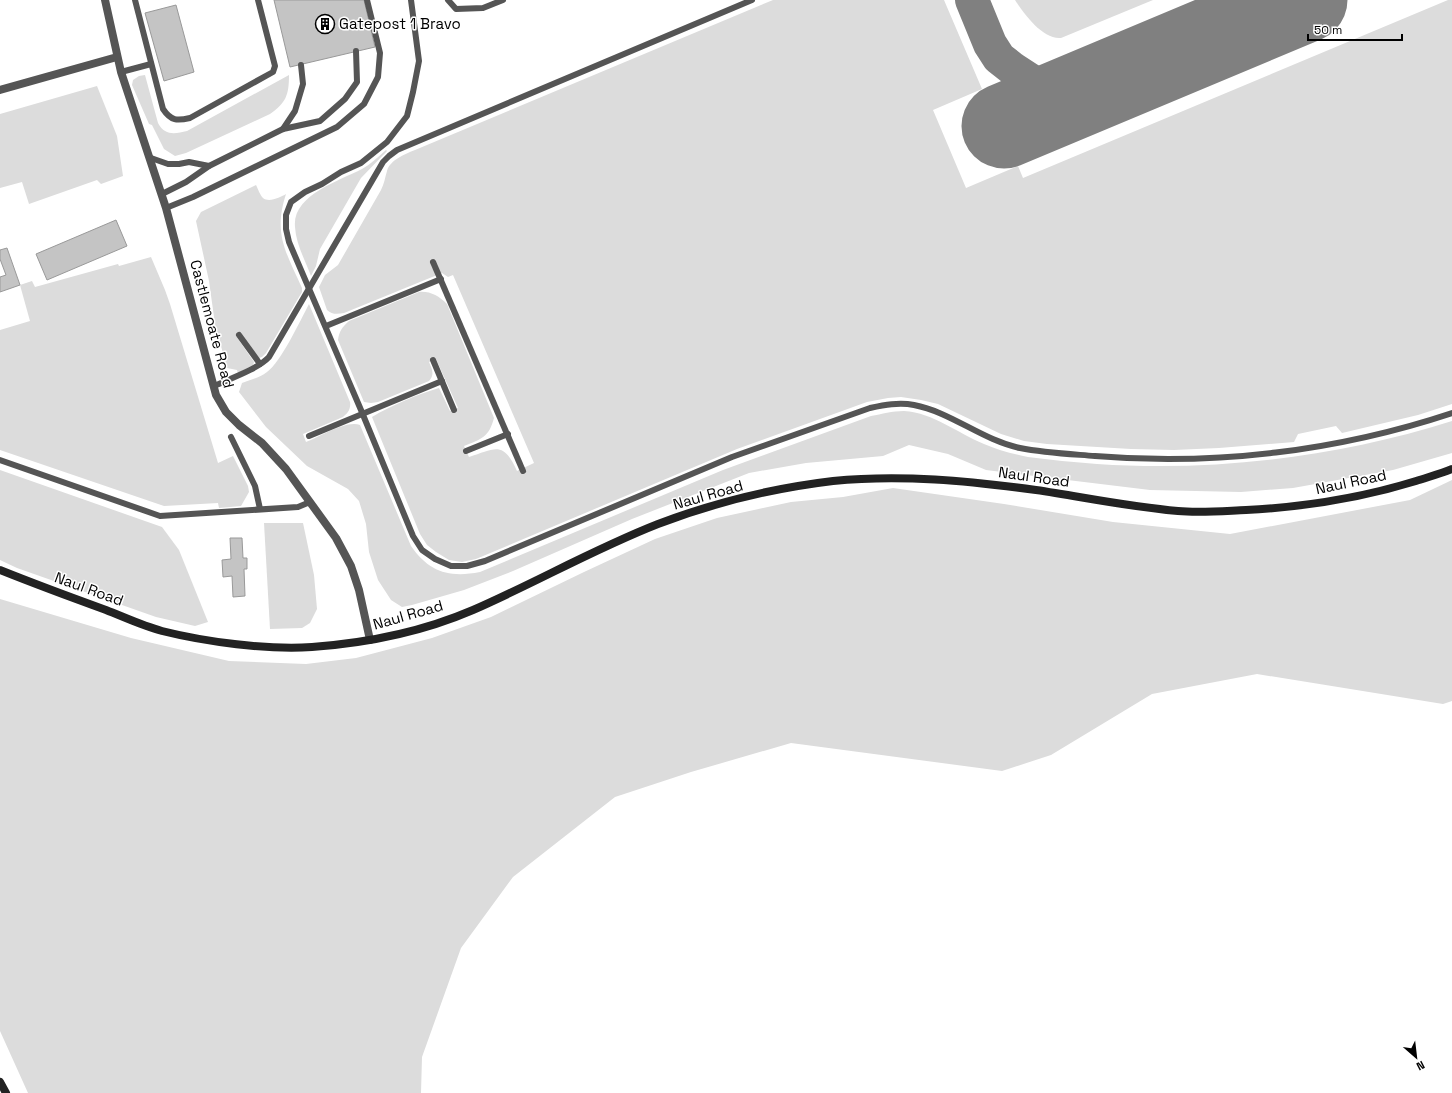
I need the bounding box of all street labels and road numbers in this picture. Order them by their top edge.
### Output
street label: Castlemoate Road [186,258,239,390]
street label: Naul Road [997,462,1071,491]
street label: Naul Road [1314,465,1388,498]
street label: Naul Road [671,475,745,514]
street label: Naul Road [52,567,126,610]
street label: Naul Road [371,595,445,634]

